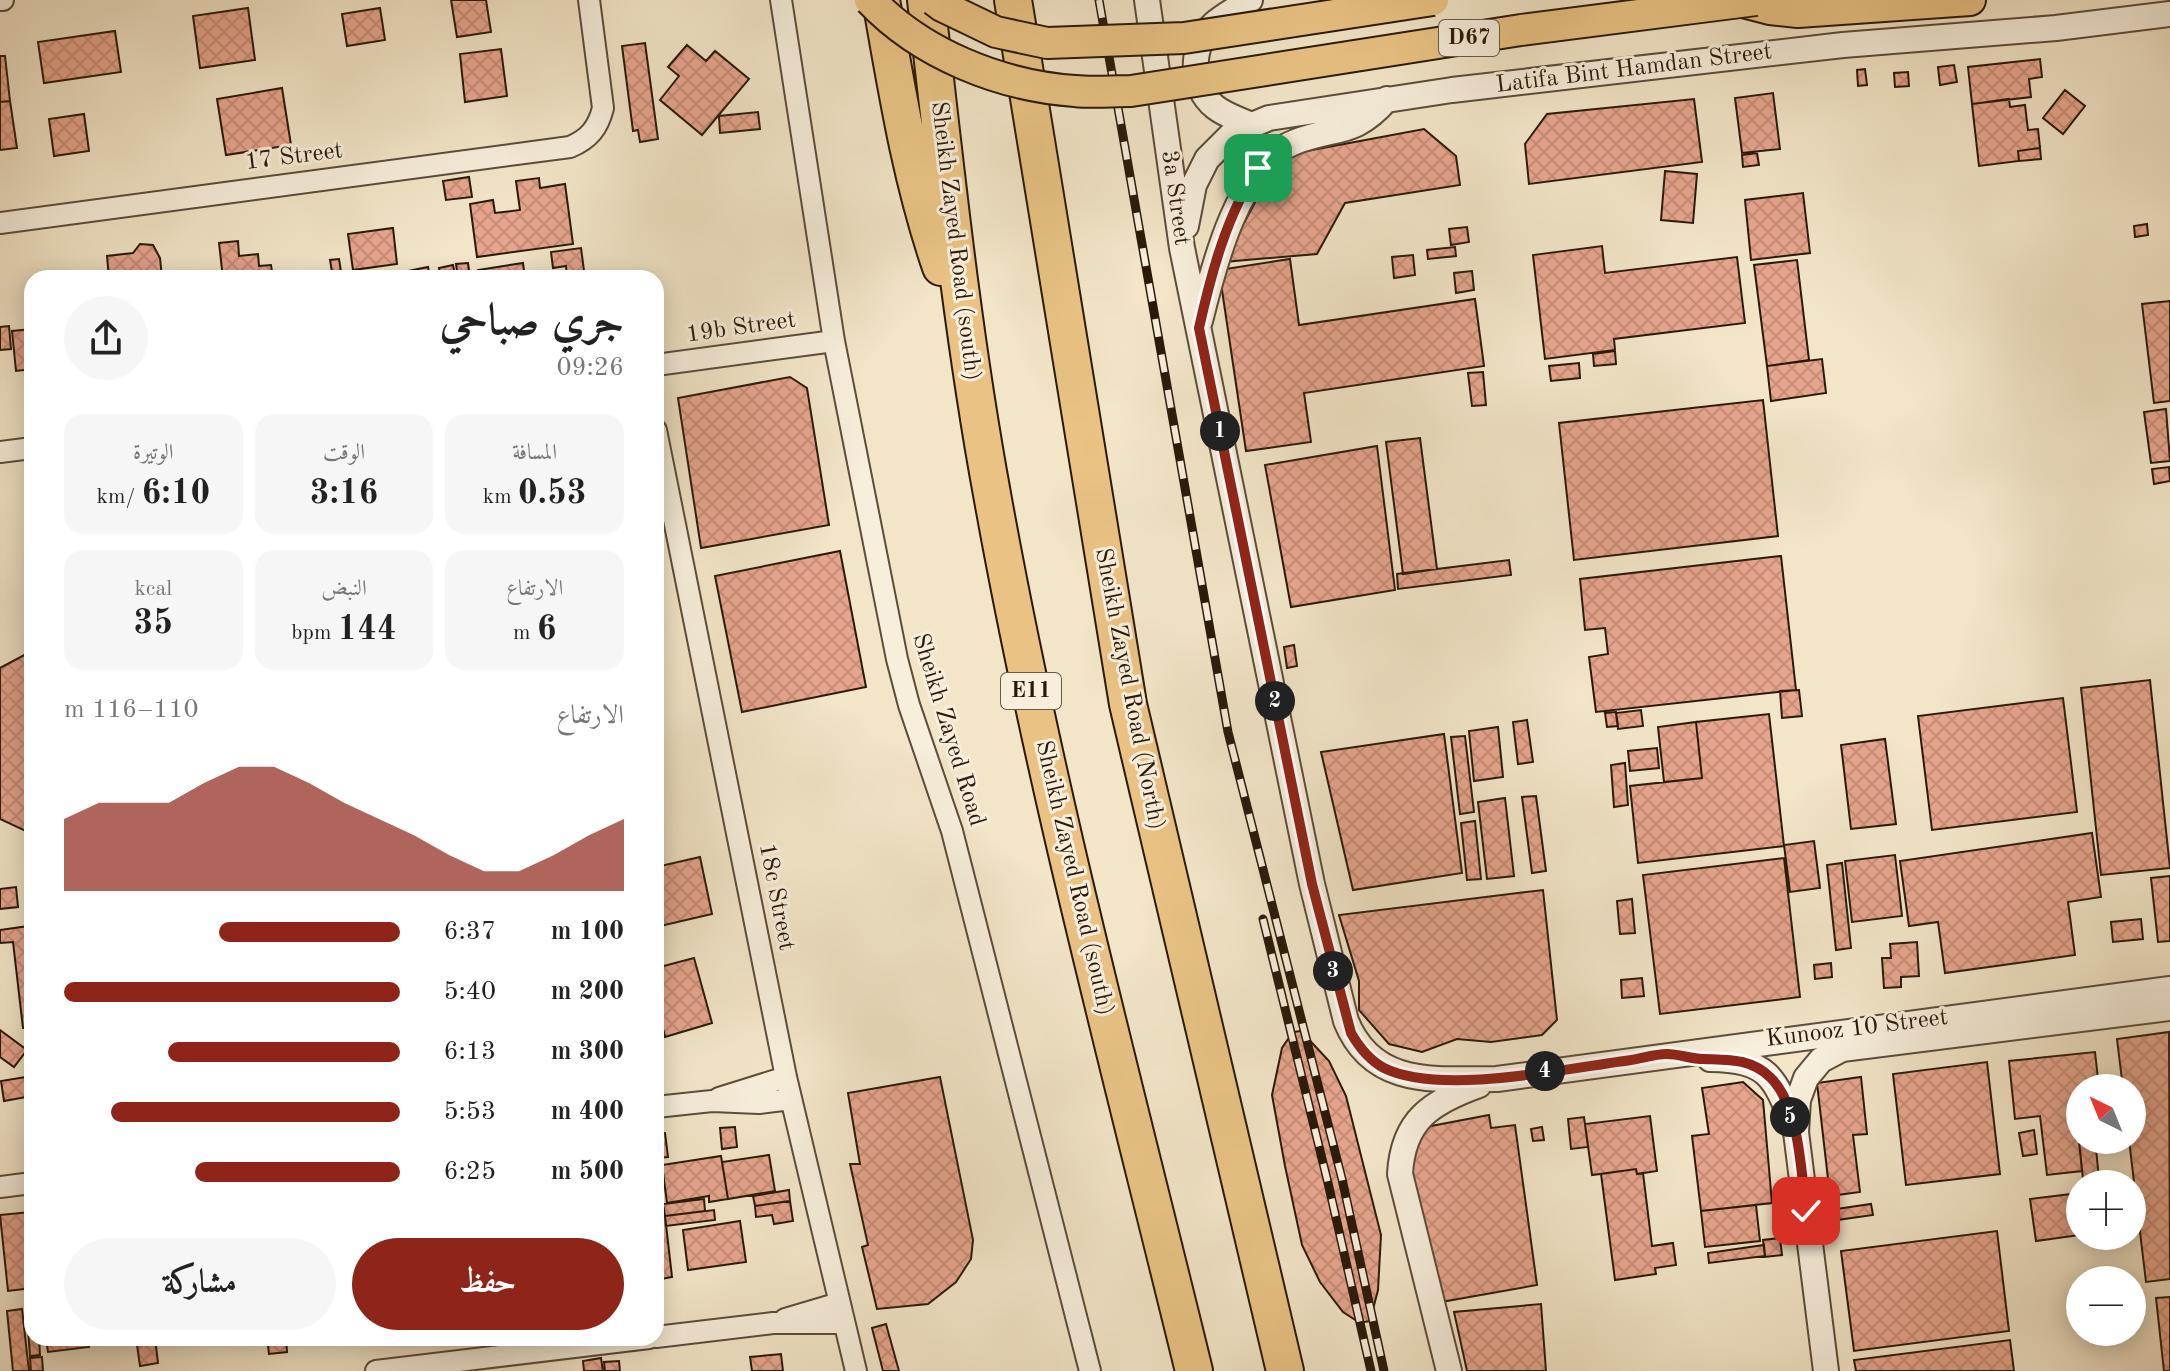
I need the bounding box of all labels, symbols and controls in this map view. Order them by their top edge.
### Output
road number: D67 [1439,20,1499,56]
street label: Latifa Bint Hamdan Street [1495,40,1773,98]
street label: Sheikh Zayed Road (south) [926,100,984,382]
pin [1224,134,1292,202]
street label: 17 Street [244,139,344,175]
icon: arrive [1236,146,1280,190]
street label: 3a Street [1156,149,1194,247]
button: share [64,296,148,380]
text: جري صباحي [440,300,624,344]
street label: 19b Street [685,308,797,348]
text: 09:26 [556,355,624,381]
pin: 1 [1200,411,1240,451]
text: 1 [1214,420,1226,442]
text: الوتيرة [133,442,174,464]
text: الوقت [323,442,365,464]
text: المسافة [512,442,557,464]
text: 6:10 [141,477,210,511]
text: 3:16 [310,477,378,511]
text: 0.53 [518,477,587,511]
text: /km [97,486,141,508]
text: km [483,486,518,508]
street label: Sheikh Zayed Road (North) [1090,546,1168,832]
text: kcal [134,578,172,600]
text: النبض [321,578,367,600]
text: الارتفاع [506,578,563,600]
text: 35 [134,607,173,641]
text: 144 [338,613,397,647]
text: 6 [537,613,556,647]
text: bpm [291,622,338,644]
text: m [513,622,537,644]
street label: Sheikh Zayed Road [907,631,989,829]
road number: E11 [1001,673,1061,709]
pin: 2 [1255,681,1295,721]
text: 2 [1269,690,1281,712]
text: 110–116 m [64,697,199,723]
text: الارتفاع [557,703,624,729]
street label: Sheikh Zayed Road (south) [1031,738,1117,1018]
street label: 18c Street [754,841,798,953]
text: 6:37 [443,919,496,945]
text: 100 m [551,919,624,945]
pin: 3 [1313,951,1353,991]
text: 3 [1327,960,1339,982]
text: 5:40 [443,979,496,1005]
text: 200 m [551,979,624,1005]
street label: Kunooz 10 Street [1765,1006,1949,1052]
text: 6:13 [443,1039,496,1065]
text: 300 m [551,1039,624,1065]
pin: 4 [1525,1051,1565,1091]
text: 4 [1539,1060,1551,1082]
north arrow [2066,1074,2146,1154]
map controls [2066,1074,2146,1346]
pin: 5 [1770,1097,1810,1137]
text: 5:53 [443,1099,496,1125]
text: 400 m [551,1099,624,1125]
text: 5 [1784,1106,1796,1128]
text: 6:25 [443,1159,496,1185]
text: 500 m [551,1159,624,1185]
button: + [2066,1170,2146,1250]
pin [1772,1177,1840,1245]
icon: check [1784,1189,1828,1233]
button: مشاركة [64,1238,336,1330]
button: حفظ [352,1238,624,1330]
button: − [2066,1266,2146,1346]

